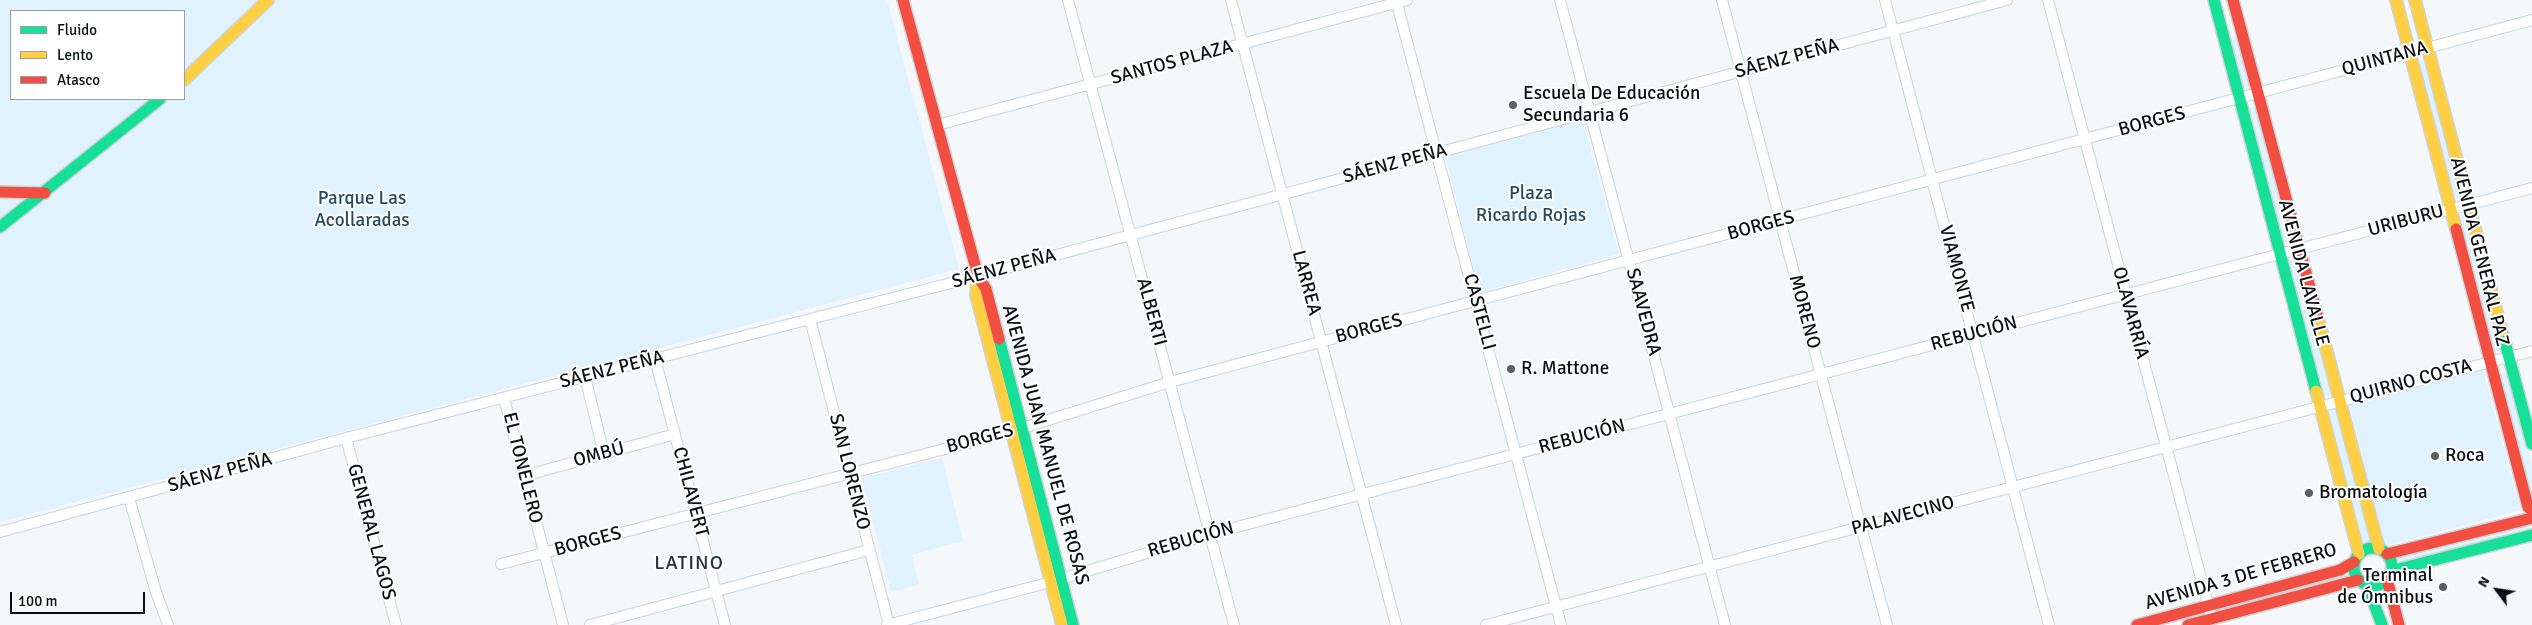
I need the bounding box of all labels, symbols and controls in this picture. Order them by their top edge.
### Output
legend [10,10,185,100]
text: Fluido [57,21,97,39]
street label: SÁENZ PEÑA [1732,34,1842,84]
street label: SANTOS PLAZA [1108,36,1236,90]
street label: QUINTANA [2340,37,2430,81]
text: Lento [57,46,93,64]
text: Atasco [57,71,100,89]
place label: Escuela De Educación Secundaria 6 [1523,83,1700,127]
marker: Escuela De Educación Secundaria 6 [1507,99,1519,111]
street label: BORGES [2116,102,2188,142]
street label: SÁENZ PEÑA [1340,139,1450,189]
street label: AVENIDA GENERAL PAZ [2444,155,2514,349]
park label: Plaza Ricardo Rojas [1476,183,1586,227]
park label: Parque Las Acollaradas [314,188,410,232]
street label: AVENIDA LAVALLE [2272,197,2334,349]
street label: URIBURU [2365,200,2447,242]
street label: BORGES [1725,206,1797,246]
street label: VIAMONTE [1933,223,1979,315]
street label: SÁENZ PEÑA [949,244,1059,294]
street label: LARREA [1286,248,1326,318]
street label: OLAVARRÍA [2107,264,2153,362]
street label: SAAVEDRA [1620,266,1666,358]
street label: CASTELLI [1458,271,1500,353]
street label: MORENO [1783,273,1825,351]
street label: ALBERTI [1131,275,1171,349]
street label: AVENIDA JUAN MANUEL DE ROSAS [997,302,1093,588]
street label: BORGES [1333,309,1405,349]
street label: REBUCIÓN [1928,312,2020,356]
street label: SÁENZ PEÑA [557,346,667,394]
street label: QUIRNO COSTA [2348,355,2474,409]
place label: R. Mattone [1521,358,1609,380]
marker: R. Mattone [1505,363,1517,375]
street label: EL TONELERO [497,410,547,526]
street label: SAN LORENZO [824,412,874,532]
street label: REBUCIÓN [1536,415,1628,459]
street label: BORGES [944,419,1016,459]
street label: OMBÚ [571,437,627,473]
street label: CHILAVERT [667,444,713,540]
place label: Roca [2445,445,2485,467]
street label: SÁENZ PEÑA [165,448,275,498]
marker: Roca [2429,450,2441,462]
street label: GENERAL LAGOS [342,461,400,603]
place label: Bromatología [2319,482,2428,504]
marker: Bromatología [2303,487,2315,499]
street label: PALAVECINO [1849,491,1957,541]
street label: REBUCIÓN [1145,517,1237,563]
street label: BORGES [552,522,624,562]
street label: AVENIDA 3 DE FEBRERO [2143,539,2339,615]
district label: LATINO [653,552,725,576]
place label: Terminal de Ómnibus [2337,565,2433,609]
north arrow [2472,565,2522,615]
text: N [2474,573,2494,591]
marker: Terminal de Ómnibus [2437,581,2449,593]
scale bar [12,582,148,614]
text: 100 m [18,592,58,610]

